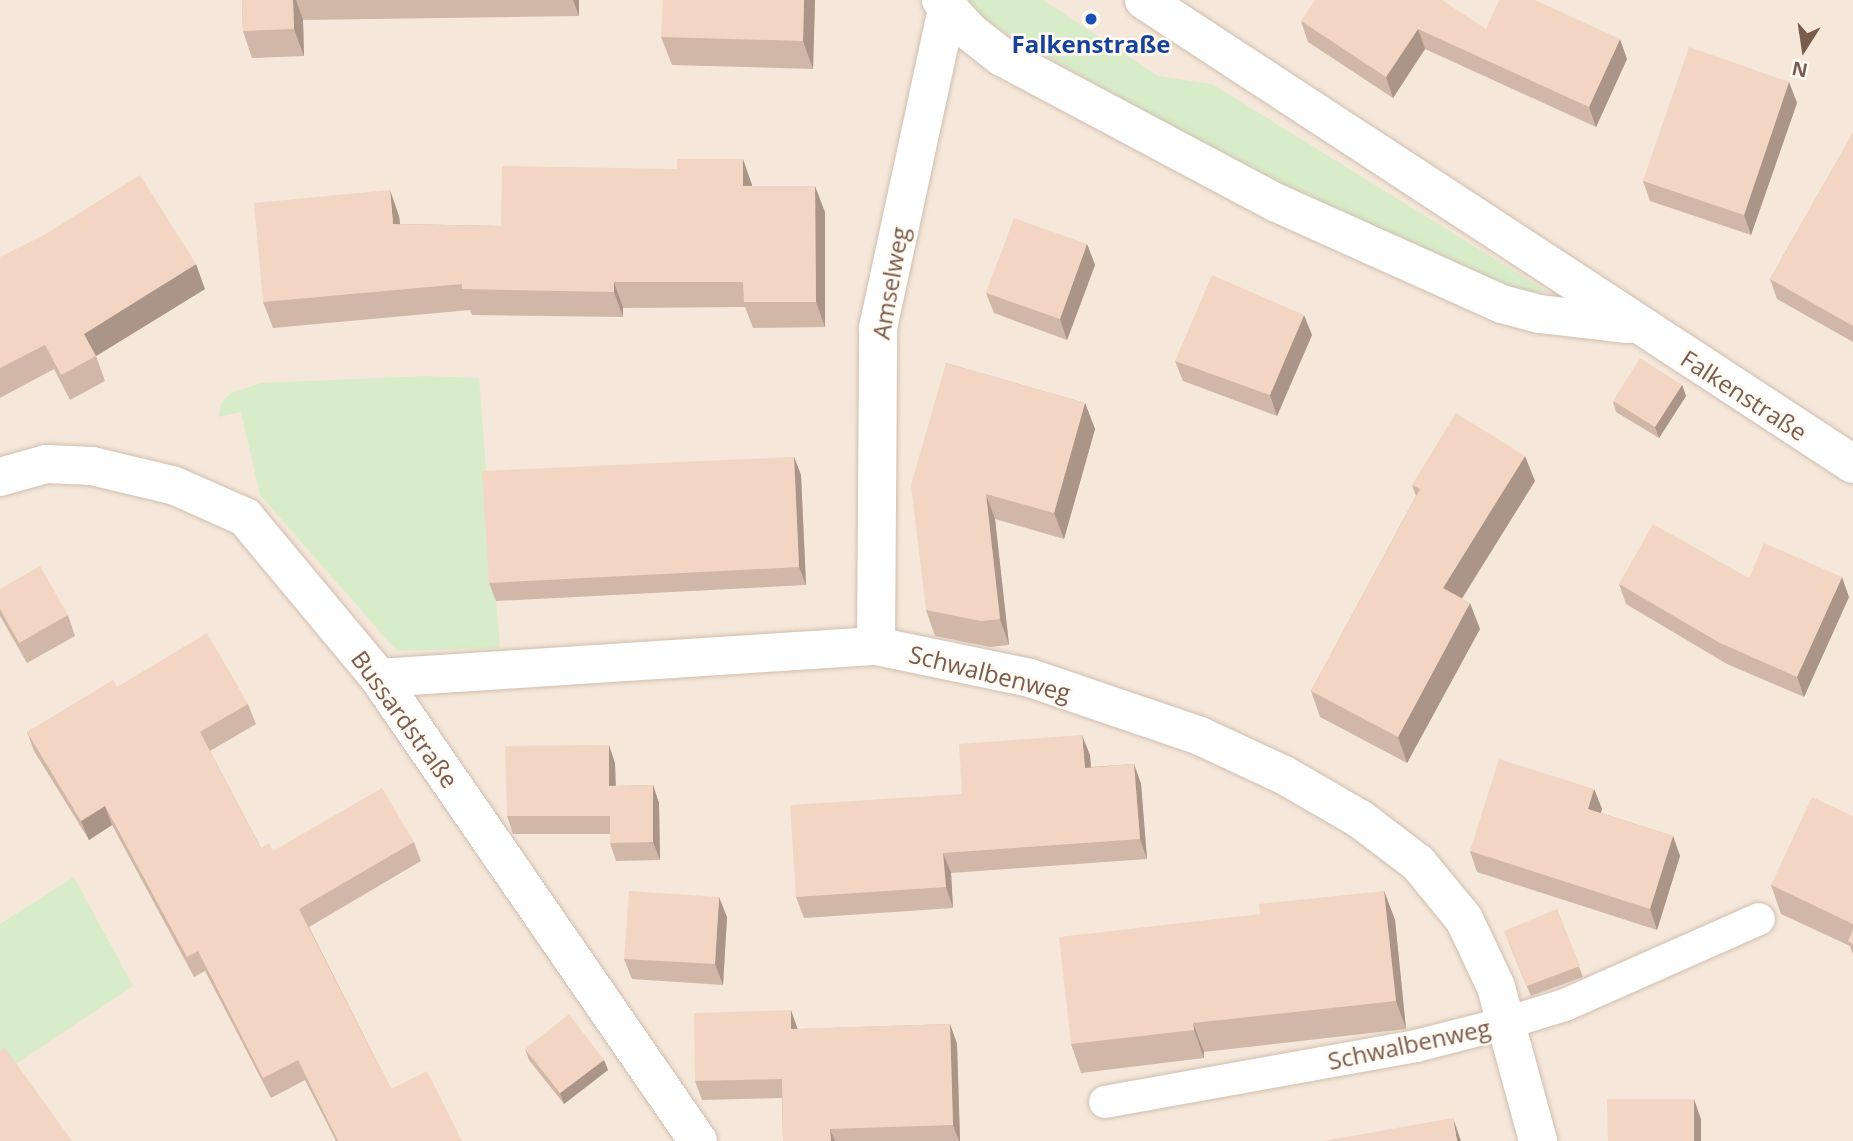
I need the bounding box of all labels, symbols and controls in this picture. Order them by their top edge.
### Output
marker: Falkenstraße [1083,11,1099,27]
north arrow [1769,14,1839,84]
place label: Falkenstraße [1012,30,1170,58]
text: N [1789,55,1810,84]
street label: Amselweg [866,225,914,341]
street label: Falkenstraße [1676,344,1812,446]
street label: Schwalbenweg [906,639,1074,707]
street label: Bussardstraße [346,645,464,793]
street label: Schwalbenweg [1325,1013,1493,1075]

